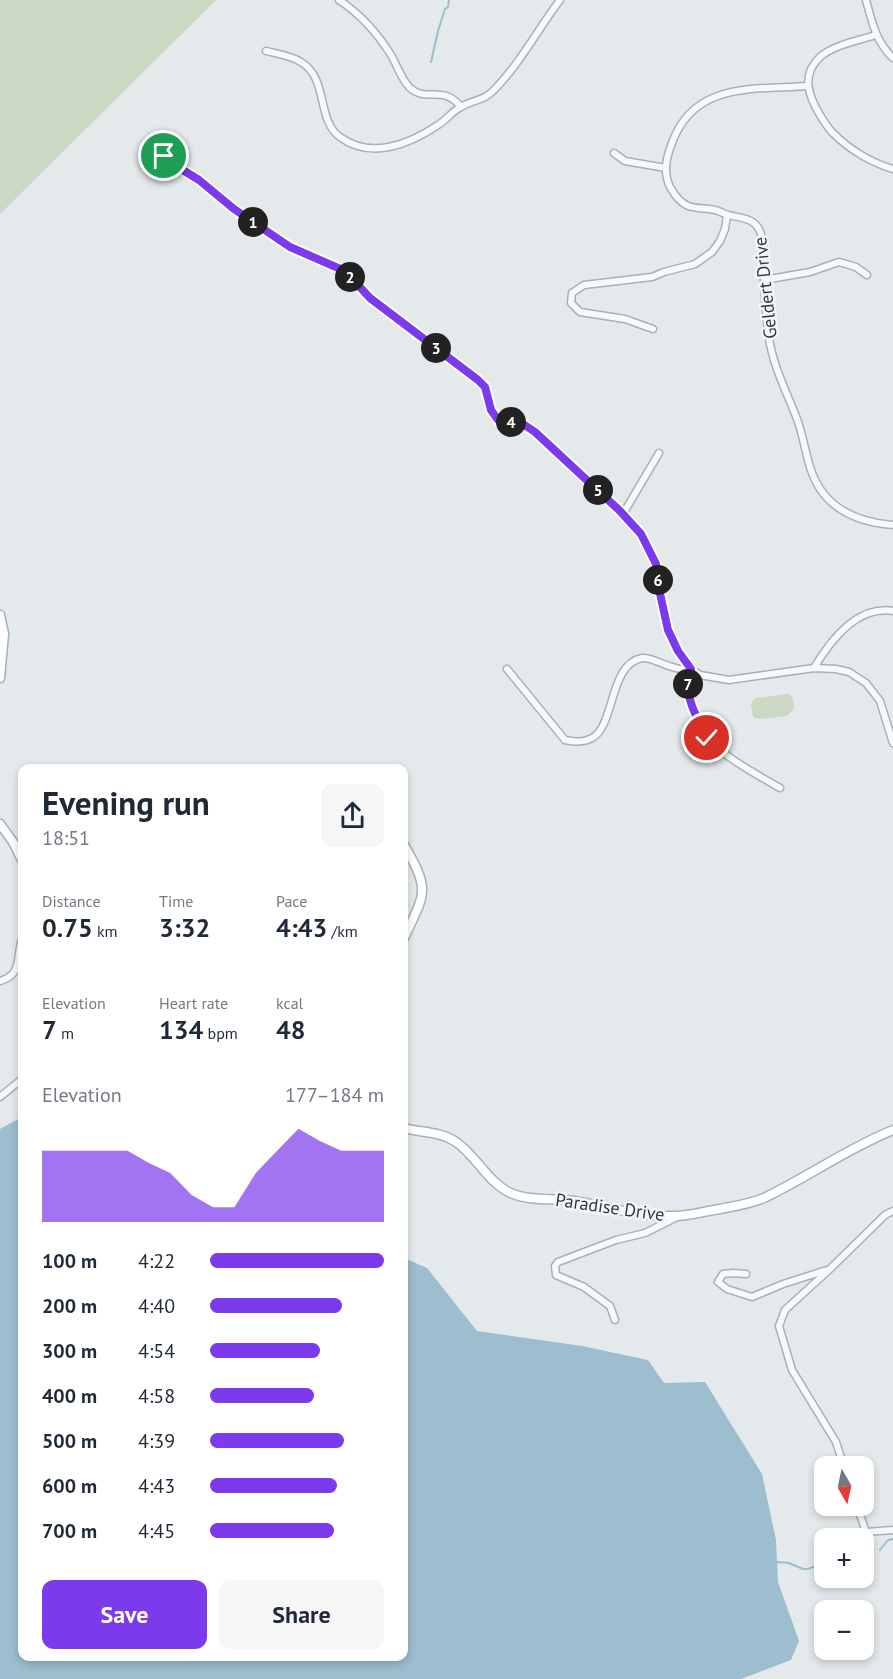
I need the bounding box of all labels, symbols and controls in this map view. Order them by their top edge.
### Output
pin [138,130,189,181]
icon: arrive [147,139,180,172]
pin: 1 [238,207,268,237]
text: 1 [248,212,258,232]
street label: Geldert Drive [748,236,782,340]
pin: 2 [335,262,365,292]
text: 2 [345,267,355,287]
pin: 3 [421,333,451,363]
text: 3 [431,338,441,358]
pin: 4 [496,407,526,437]
text: 4 [506,412,516,432]
pin: 5 [583,475,613,505]
text: 5 [593,480,603,500]
pin: 6 [643,565,673,595]
text: 6 [653,570,663,590]
pin: 7 [673,669,703,699]
text: 7 [683,674,693,694]
pin [681,712,732,763]
icon: check [690,721,723,754]
text: Evening run [42,781,210,824]
button: share [321,784,384,847]
text: 18:51 [42,825,90,851]
text: Distance [42,891,101,911]
text: Time [159,891,193,911]
text: Pace [276,891,307,911]
text: 0.75 [42,911,93,944]
text: 3:32 [159,911,210,944]
text: 4:43 [276,911,327,944]
text: km [93,921,118,941]
text: /km [327,921,358,941]
text: Elevation [42,993,106,1013]
text: Heart rate [159,993,228,1013]
text: kcal [276,993,303,1013]
text: 7 [42,1013,57,1046]
text: 134 [159,1013,203,1046]
text: 48 [276,1013,305,1046]
text: m [57,1023,74,1043]
text: bpm [203,1023,238,1043]
text: Elevation [42,1082,122,1108]
text: 177–184 m [285,1082,384,1108]
street label: Paradise Drive [554,1188,666,1226]
text: 100 m [42,1248,97,1274]
text: 4:22 [138,1248,175,1274]
text: 200 m [42,1293,97,1319]
text: 4:40 [138,1293,175,1319]
text: 300 m [42,1338,97,1364]
text: 4:54 [138,1338,175,1364]
text: 400 m [42,1383,97,1409]
text: 4:58 [138,1383,175,1409]
text: 500 m [42,1428,97,1454]
text: 4:39 [138,1428,175,1454]
north arrow [814,1456,874,1516]
map controls [814,1456,874,1660]
text: 600 m [42,1473,97,1499]
text: 4:43 [138,1473,175,1499]
text: 700 m [42,1518,97,1544]
text: 4:45 [138,1518,175,1544]
button: + [814,1528,874,1588]
button: Save [42,1580,207,1649]
button: Share [219,1580,384,1649]
button: − [814,1600,874,1660]

